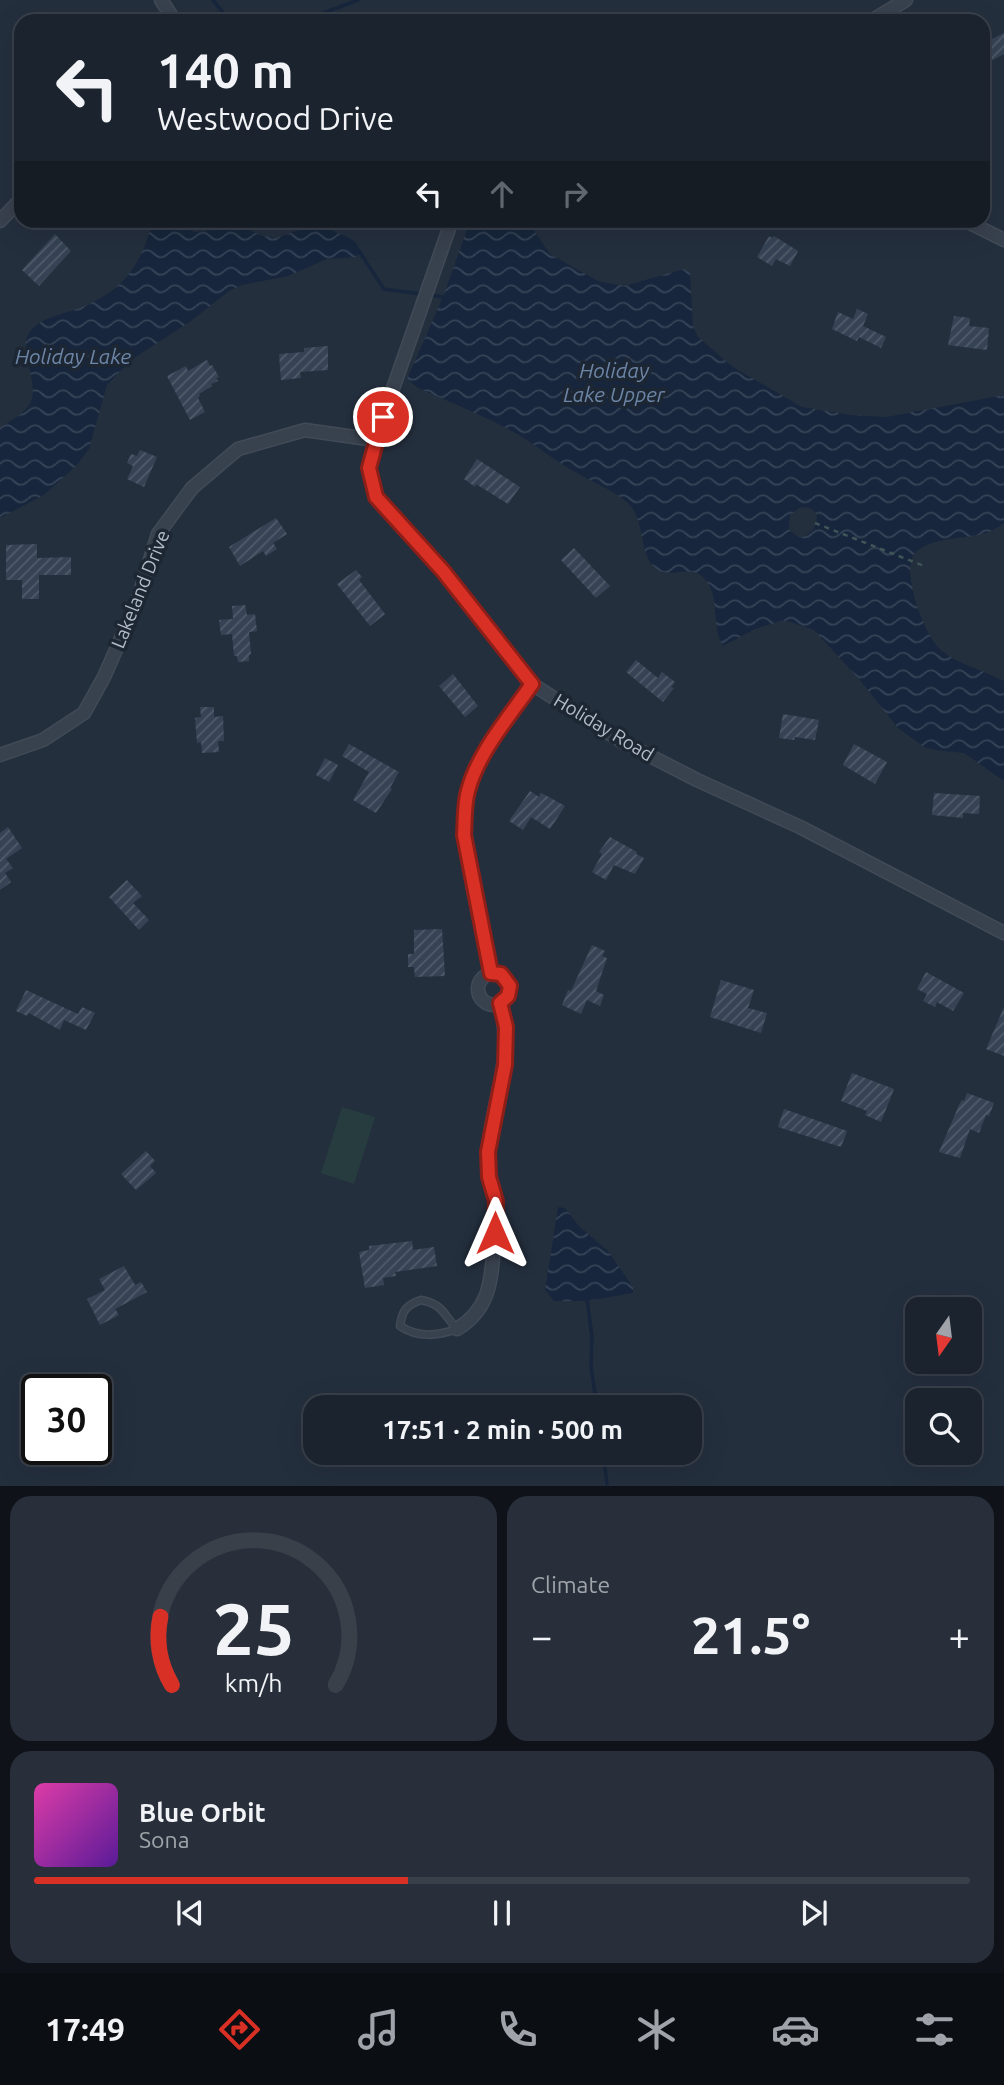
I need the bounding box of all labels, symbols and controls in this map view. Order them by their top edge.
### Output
icon: left [42,42,133,133]
text: 140 m [157,42,294,97]
text: Westwood Drive [157,100,394,136]
icon: left [410,175,448,213]
icon: ahead [483,175,521,213]
icon: right [556,175,594,213]
water label: Holiday Lake [15,344,132,368]
water label: Holiday Lake Upper [563,358,666,406]
pin [353,387,413,447]
icon: arrive [364,398,402,436]
street label: Lakeland Drive [106,527,174,651]
street label: Holiday Road [550,689,658,765]
position arrow [458,1196,532,1270]
north arrow [905,1297,982,1374]
map controls [905,1297,982,1465]
speed limit sign: 30 [21,1374,112,1465]
button: search [905,1388,982,1465]
text: 17:51 · 2 min · 500 m [382,1415,623,1444]
text: Climate [531,1572,610,1597]
text: 25 [212,1587,295,1669]
text: 21.5° [691,1606,810,1664]
text: − [531,1615,552,1657]
text: + [949,1615,970,1657]
text: km/h [225,1668,282,1696]
text: Blue Orbit [139,1798,266,1827]
text: Sona [139,1827,189,1852]
icon: previous [171,1894,209,1932]
icon: pause [483,1894,521,1932]
icon: next [795,1894,833,1932]
icon: directions [215,2005,264,2054]
icon: music [354,2005,403,2054]
icon: phone [493,2005,542,2054]
icon: climate [632,2005,681,2054]
icon: car [771,2005,820,2054]
icon: filters [910,2005,959,2054]
text: 17:49 [45,2011,125,2047]

